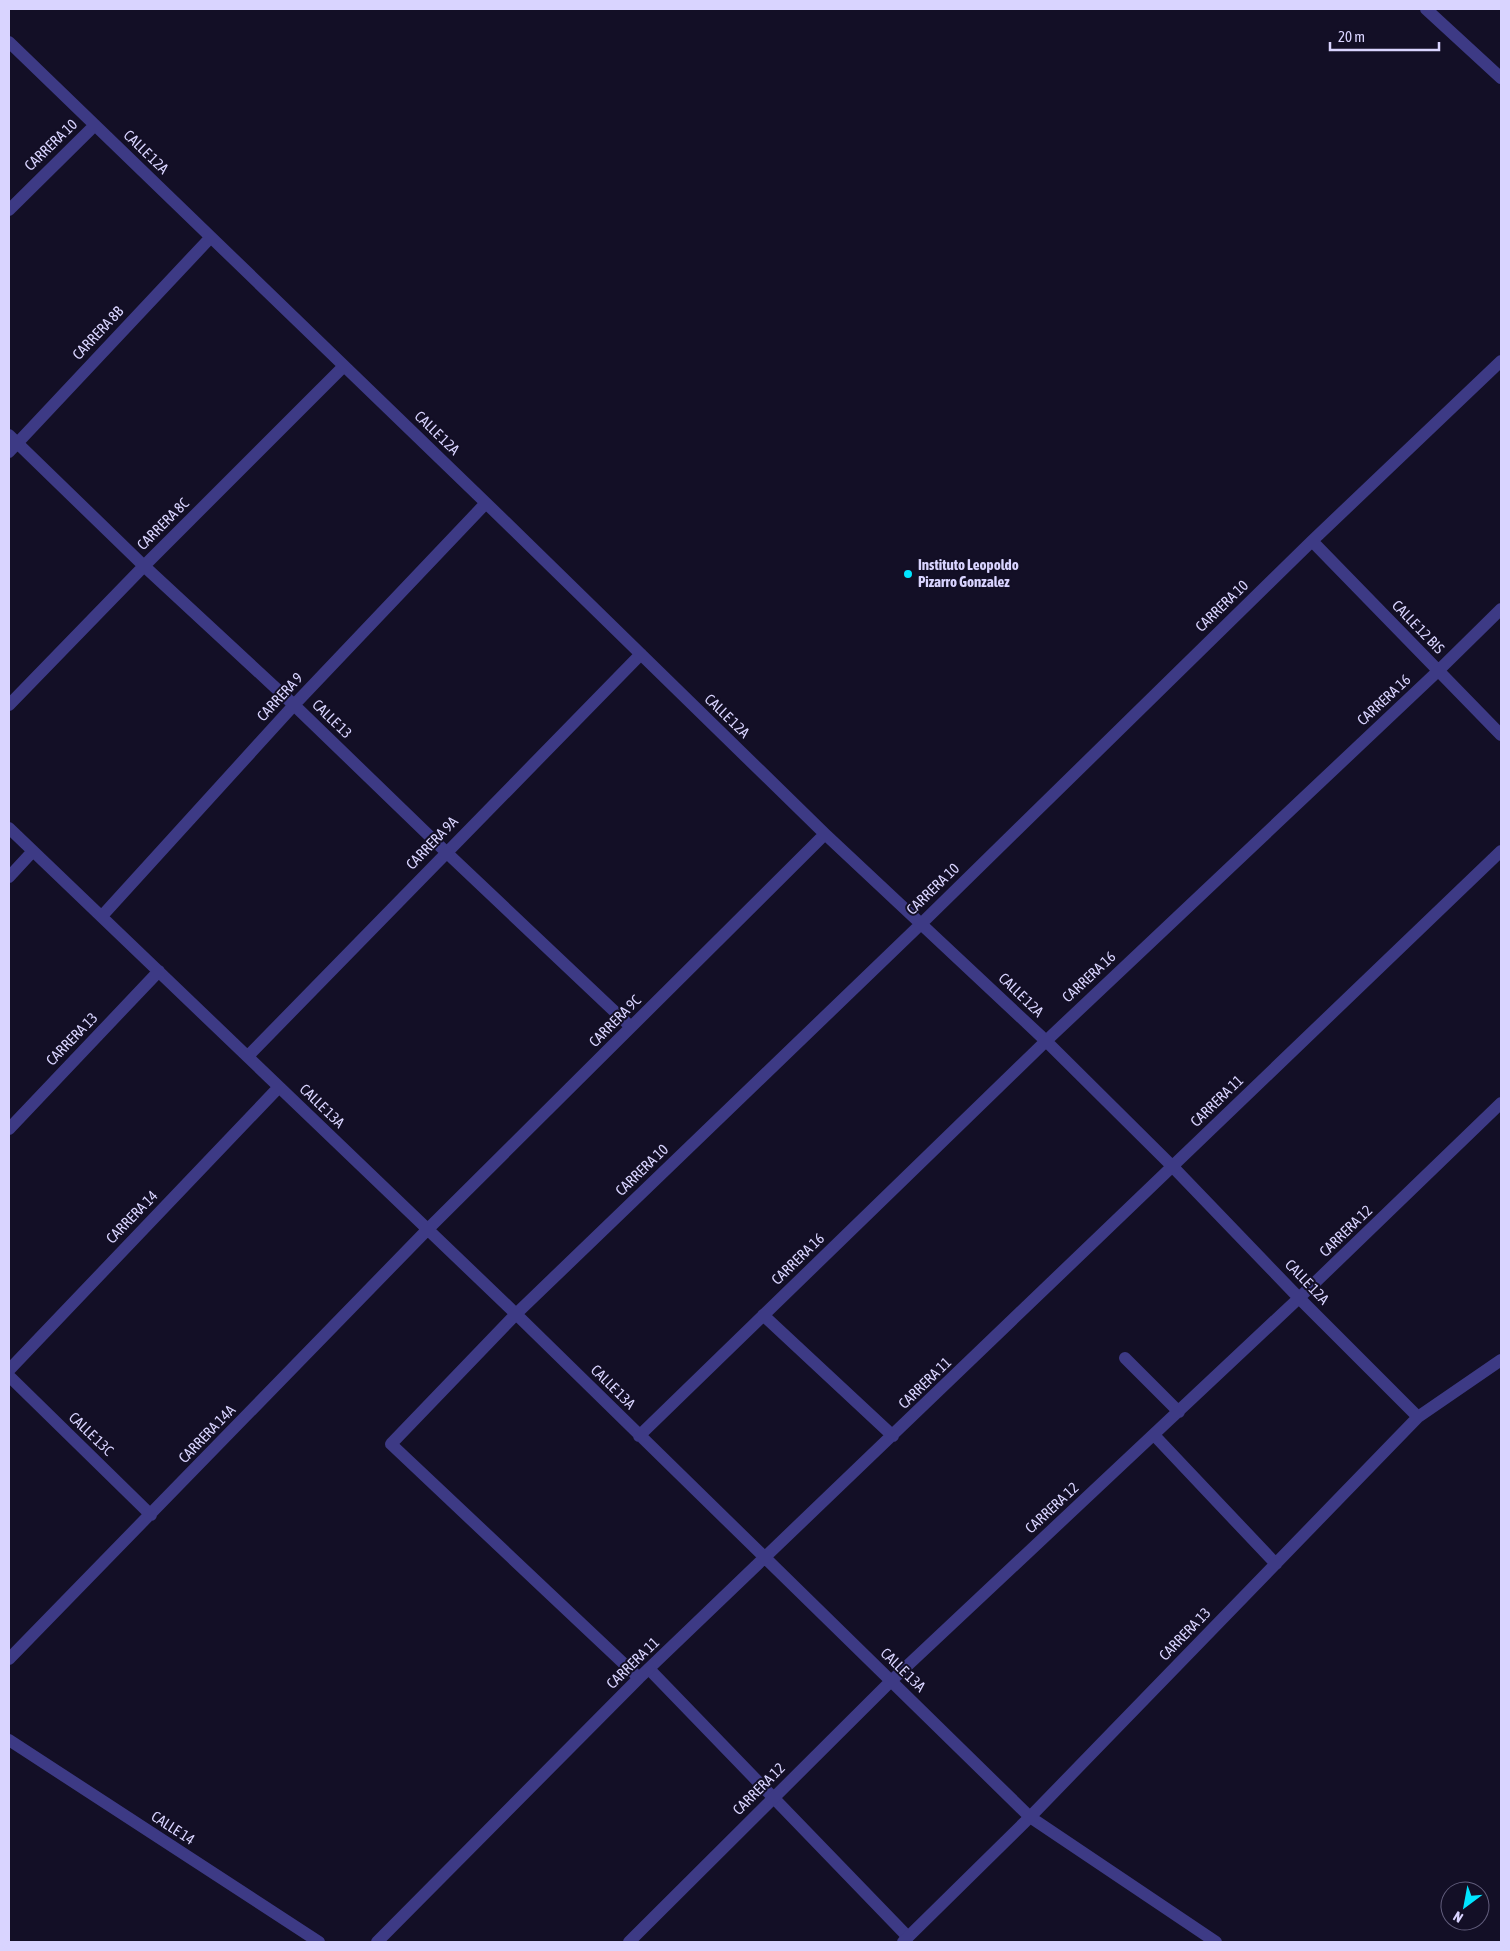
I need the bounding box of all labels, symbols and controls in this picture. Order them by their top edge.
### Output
scale bar [1330,20,1439,52]
text: 20 m [1338,28,1365,45]
street label: CARRERA 10 [21,115,80,174]
street label: CALLE 12A [120,126,173,178]
street label: CARRERA 8B [69,303,127,363]
street label: CALLE 12A [411,407,464,459]
street label: CARRERA 8C [133,494,192,553]
place label: Instituto Leopoldo Pizarro Gonzalez [918,556,1019,590]
marker: Instituto Leopoldo Pizarro Gonzalez [902,568,914,580]
street label: CARRERA 10 [1192,576,1251,635]
street label: CALLE 12 BIS [1389,596,1448,657]
street label: CARRERA 9 [253,669,306,724]
street label: CARRERA 16 [1354,671,1414,729]
street label: CALLE 12A [701,690,754,742]
street label: CALLE 13 [309,696,356,742]
street label: CARRERA 9A [402,812,461,873]
street label: CARRERA 10 [903,859,962,918]
street label: CARRERA 16 [1059,948,1119,1006]
street label: CALLE 12A [995,969,1048,1021]
street label: CARRERA 9C [585,991,644,1050]
street label: CARRERA 13 [42,1009,101,1068]
street label: CARRERA 11 [1187,1071,1246,1130]
street label: CALLE 13A [296,1080,349,1132]
street label: CARRERA 10 [612,1140,671,1199]
street label: CARRERA 14 [102,1187,161,1246]
street label: CARRERA 12 [1316,1201,1375,1260]
street label: CARRERA 16 [768,1229,827,1288]
street label: CALLE 12A [1282,1256,1333,1308]
street label: CARRERA 11 [895,1353,954,1412]
street label: CALLE 13A [588,1361,639,1413]
street label: CARRERA 14A [175,1401,239,1466]
street label: CALLE 13C [66,1408,117,1459]
street label: CARRERA 12 [1022,1479,1082,1537]
street label: CARRERA 13 [1155,1604,1214,1663]
street label: CARRERA 11 [603,1633,662,1692]
street label: CALLE 13A [877,1644,930,1696]
street label: CARRERA 12 [729,1759,788,1818]
street label: CALLE 14 [148,1807,198,1848]
north arrow [1440,1881,1490,1931]
text: N [1450,1908,1466,1926]

